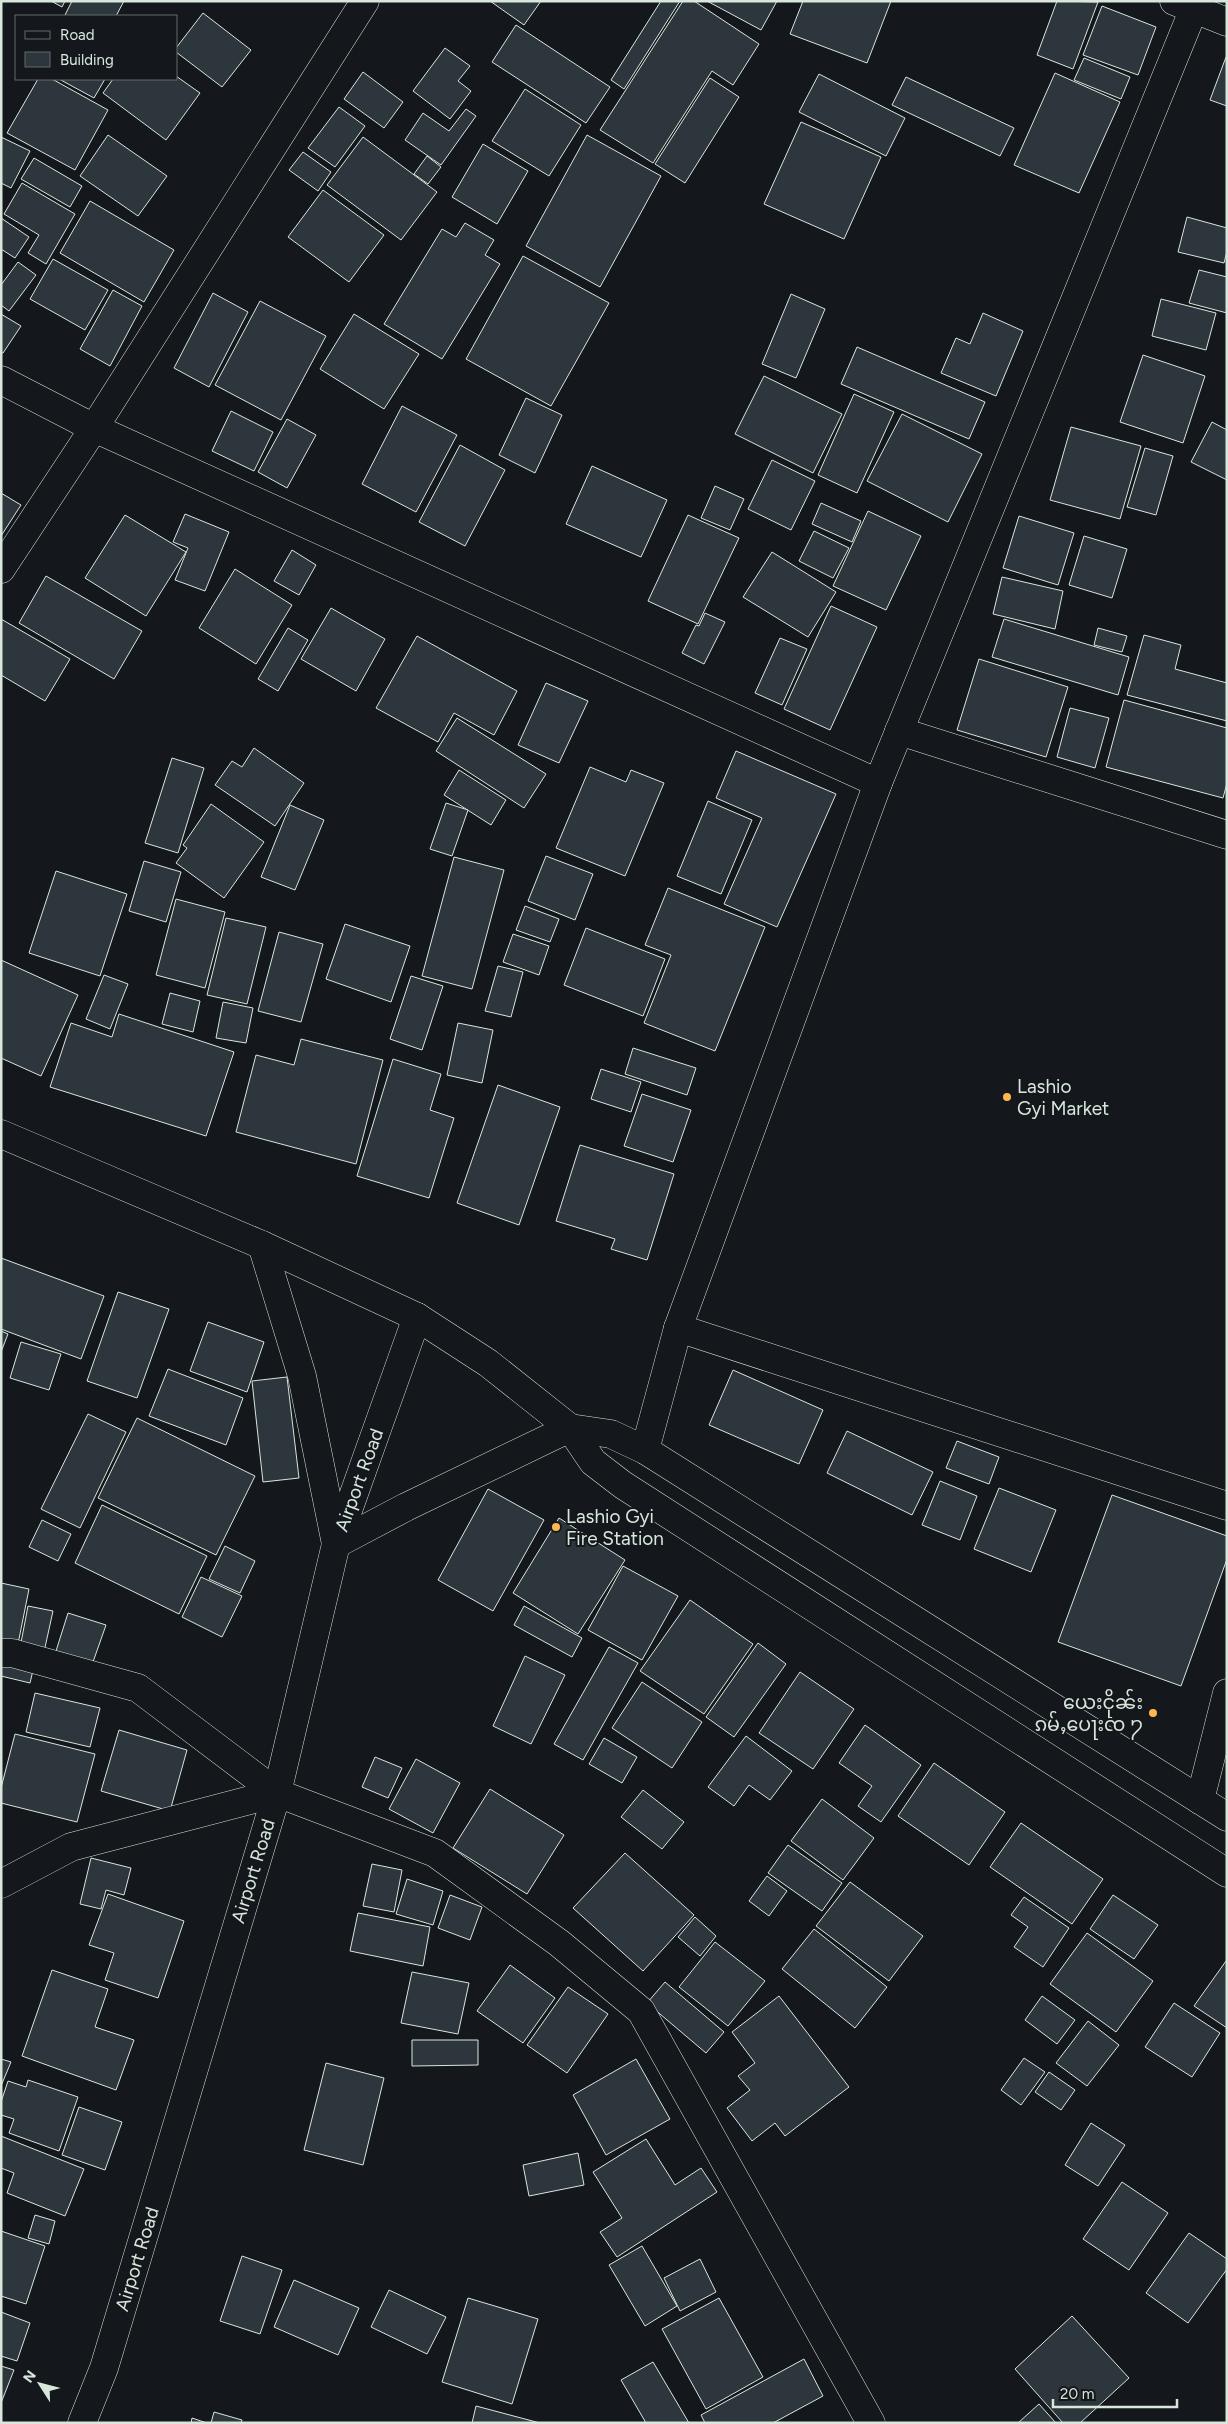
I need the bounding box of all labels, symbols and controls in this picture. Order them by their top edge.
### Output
legend [15,15,178,80]
text: Road [60,26,95,44]
text: Building [60,51,114,69]
place label: Lashio Gyi Market [1017,1075,1109,1120]
marker: Lashio Gyi Market [1001,1091,1013,1103]
street label: Airport Road [330,1425,388,1535]
place label: Lashio Gyi Fire Station [566,1505,664,1550]
marker: Lashio Gyi Fire Station [550,1521,562,1533]
place label: ယေးငိုၼ်း ၵမ်ႇပေႃးၸ ႒ [1034,1688,1143,1740]
marker: ယေးငိုၼ်း ၵမ်ႇပေႃးၸ ႒ [1147,1707,1159,1719]
street label: Airport Road [226,1816,280,1926]
street label: Airport Road [110,2204,164,2314]
north arrow [15,2359,65,2409]
text: N [20,2367,40,2386]
scale bar [1053,2376,1177,2408]
text: 20 m [1060,2385,1094,2403]

